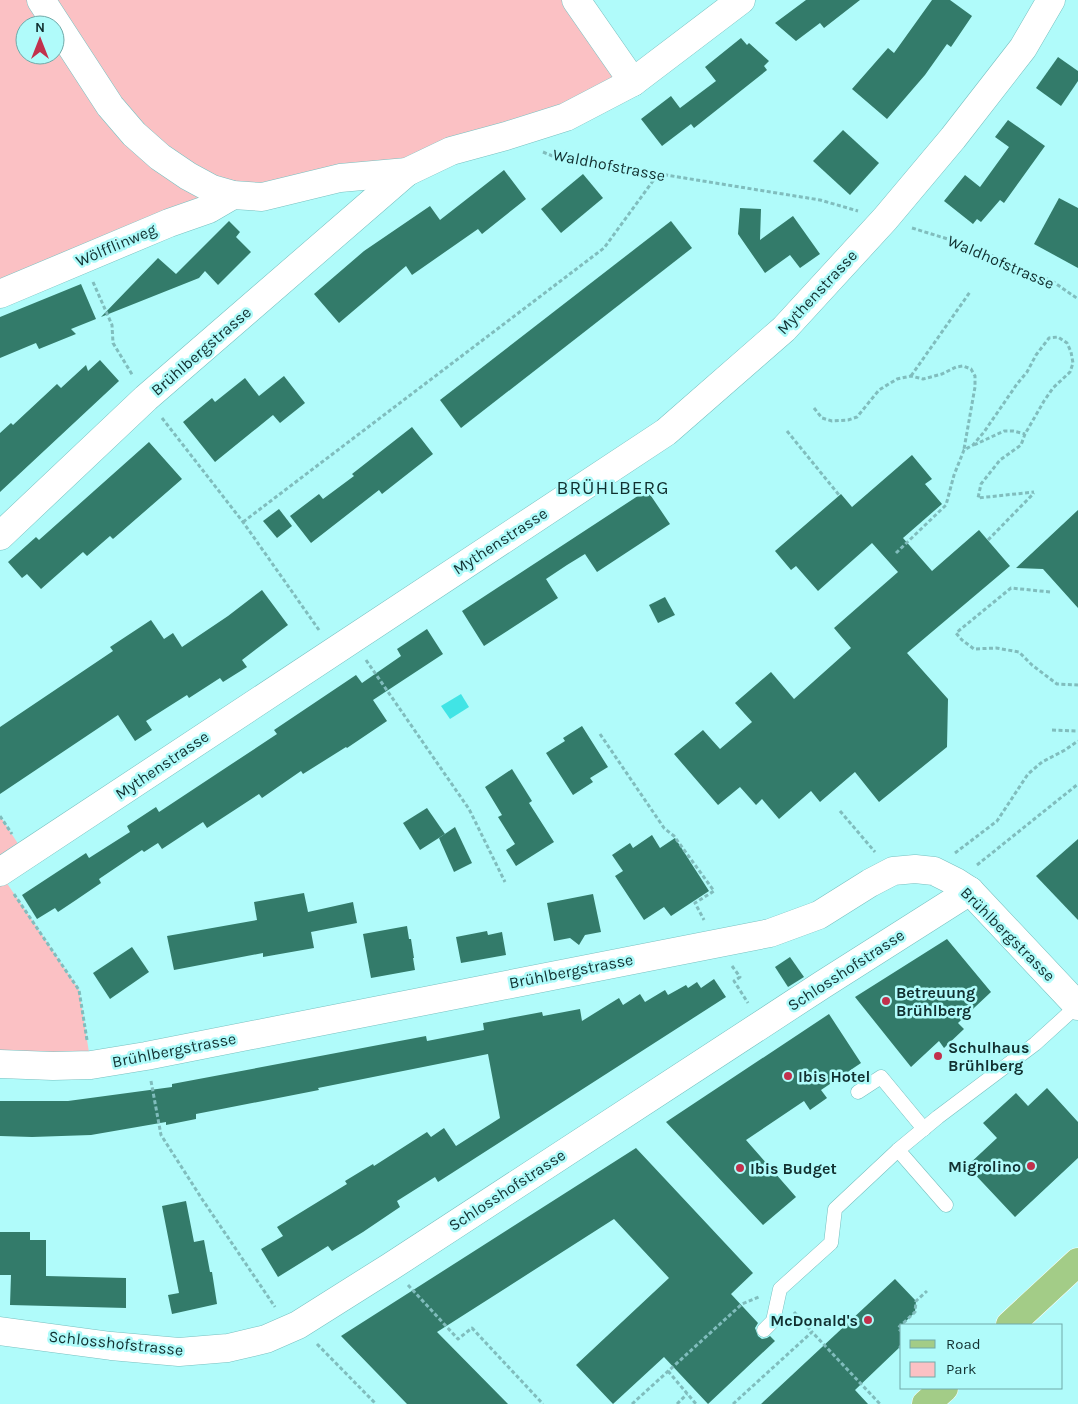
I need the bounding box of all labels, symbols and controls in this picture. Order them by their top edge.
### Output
north arrow [15,15,65,65]
text: N [35,19,45,36]
street label: Waldhofstrasse [551,145,667,185]
street label: Wölfflinweg [73,220,159,270]
street label: Waldhofstrasse [945,231,1057,293]
street label: Mythenstrasse [773,246,861,338]
street label: Brühlbergstrasse [147,303,255,399]
district label: BRÜHLBERG [557,477,669,499]
street label: Mythenstrasse [449,503,551,579]
street label: Mythenstrasse [112,727,212,803]
street label: Brühlbergstrasse [957,883,1059,985]
street label: Schlosshofstrasse [784,925,908,1015]
street label: Brühlbergstrasse [507,950,635,992]
place label: Betreuung Brühlberg [896,983,975,1020]
marker: Betreuung Brühlberg [880,995,892,1007]
street label: Brühlbergstrasse [110,1029,238,1071]
place label: Schulhaus Brühlberg [948,1038,1029,1075]
marker: Schulhaus Brühlberg [932,1050,944,1062]
place label: Ibis Hotel [798,1067,870,1086]
marker: Ibis Hotel [782,1070,794,1082]
street label: Schlosshofstrasse [445,1145,569,1235]
place label: Migrolino [948,1157,1021,1176]
place label: Ibis Budget [750,1159,837,1178]
marker: Migrolino [1025,1160,1037,1172]
marker: Ibis Budget [734,1162,746,1174]
place label: McDonald's [770,1311,858,1330]
marker: McDonald's [862,1314,874,1326]
legend [900,1324,1063,1389]
street label: Schlosshofstrasse [48,1326,184,1360]
text: Road [946,1335,981,1353]
text: Park [946,1360,976,1378]

